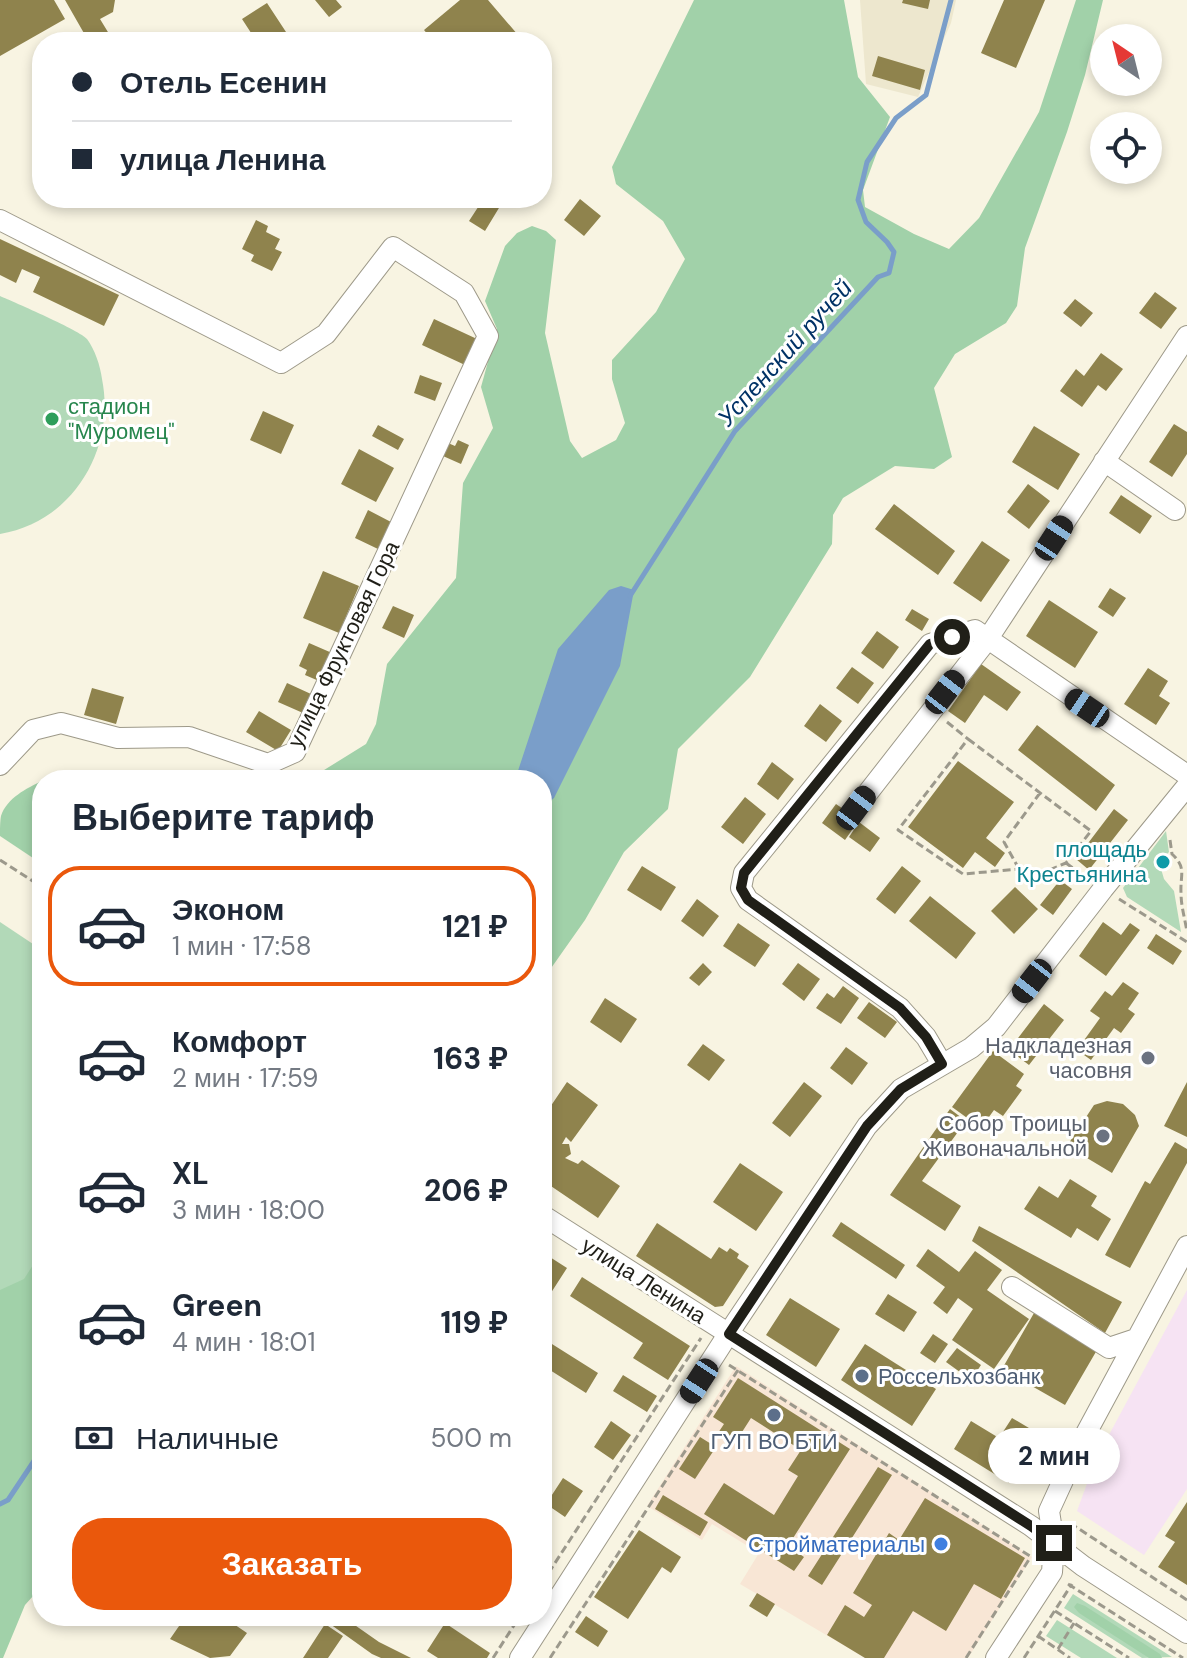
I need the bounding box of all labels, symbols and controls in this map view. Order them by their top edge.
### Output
north arrow [1090,24,1162,96]
map controls [1090,24,1162,184]
text: Отель Есенин [120,63,327,102]
button: locate [1090,112,1162,184]
text: улица Ленина [120,140,325,179]
water label: Успенский ручей [710,273,859,433]
place label: стадион "Муромец" [68,392,175,446]
marker: стадион "Муромец" [43,410,61,428]
car [1031,511,1077,565]
street label: улица Фруктовая Гора [281,535,406,752]
route start [934,619,970,655]
car [921,666,969,718]
car [1060,685,1114,731]
car [832,782,880,834]
text: Выберите тариф [72,794,375,841]
place label: площадь Крестьянина [1016,835,1148,889]
marker: площадь Крестьянина [1154,853,1172,871]
icon: car [76,890,148,962]
text: Эконом [172,890,285,929]
text: 121 ₽ [442,907,508,946]
text: 1 мин · 17:58 [172,929,312,963]
car [1008,955,1056,1007]
icon: car [76,1022,148,1094]
text: Комфорт [172,1022,307,1061]
place label: Надкладезная часовня [985,1031,1132,1085]
text: 163 ₽ [433,1039,508,1078]
marker: Надкладезная часовня [1139,1049,1157,1067]
text: 2 мин · 17:59 [172,1061,318,1095]
place label: Собор Троицы Живоначальной [922,1109,1087,1163]
marker: Собор Троицы Живоначальной [1094,1127,1112,1145]
icon: car [76,1154,148,1226]
text: XL [172,1154,209,1193]
text: 206 ₽ [424,1171,508,1210]
text: 3 мин · 18:00 [172,1193,325,1227]
street label: улица Ленина [576,1231,712,1331]
icon: car [76,1286,148,1358]
text: Green [172,1286,262,1325]
text: 119 ₽ [440,1303,508,1342]
text: 4 мин · 18:01 [172,1325,316,1359]
car [676,1354,722,1408]
place label: Россельхозбанк [878,1362,1041,1391]
marker: Россельхозбанк [853,1367,871,1385]
marker: ГУП ВО БТИ [765,1406,783,1424]
icon: cash [72,1416,116,1460]
text: Наличные [136,1419,279,1458]
text: 500 m [430,1421,512,1455]
place label: ГУП ВО БТИ [710,1427,838,1456]
callout: 2 мин [988,1427,1120,1483]
text: 2 мин [1018,1439,1090,1473]
button: Заказать [72,1518,512,1610]
route end [1036,1525,1072,1561]
place label: Стройматериалы [748,1530,925,1559]
marker: Стройматериалы [932,1535,950,1553]

